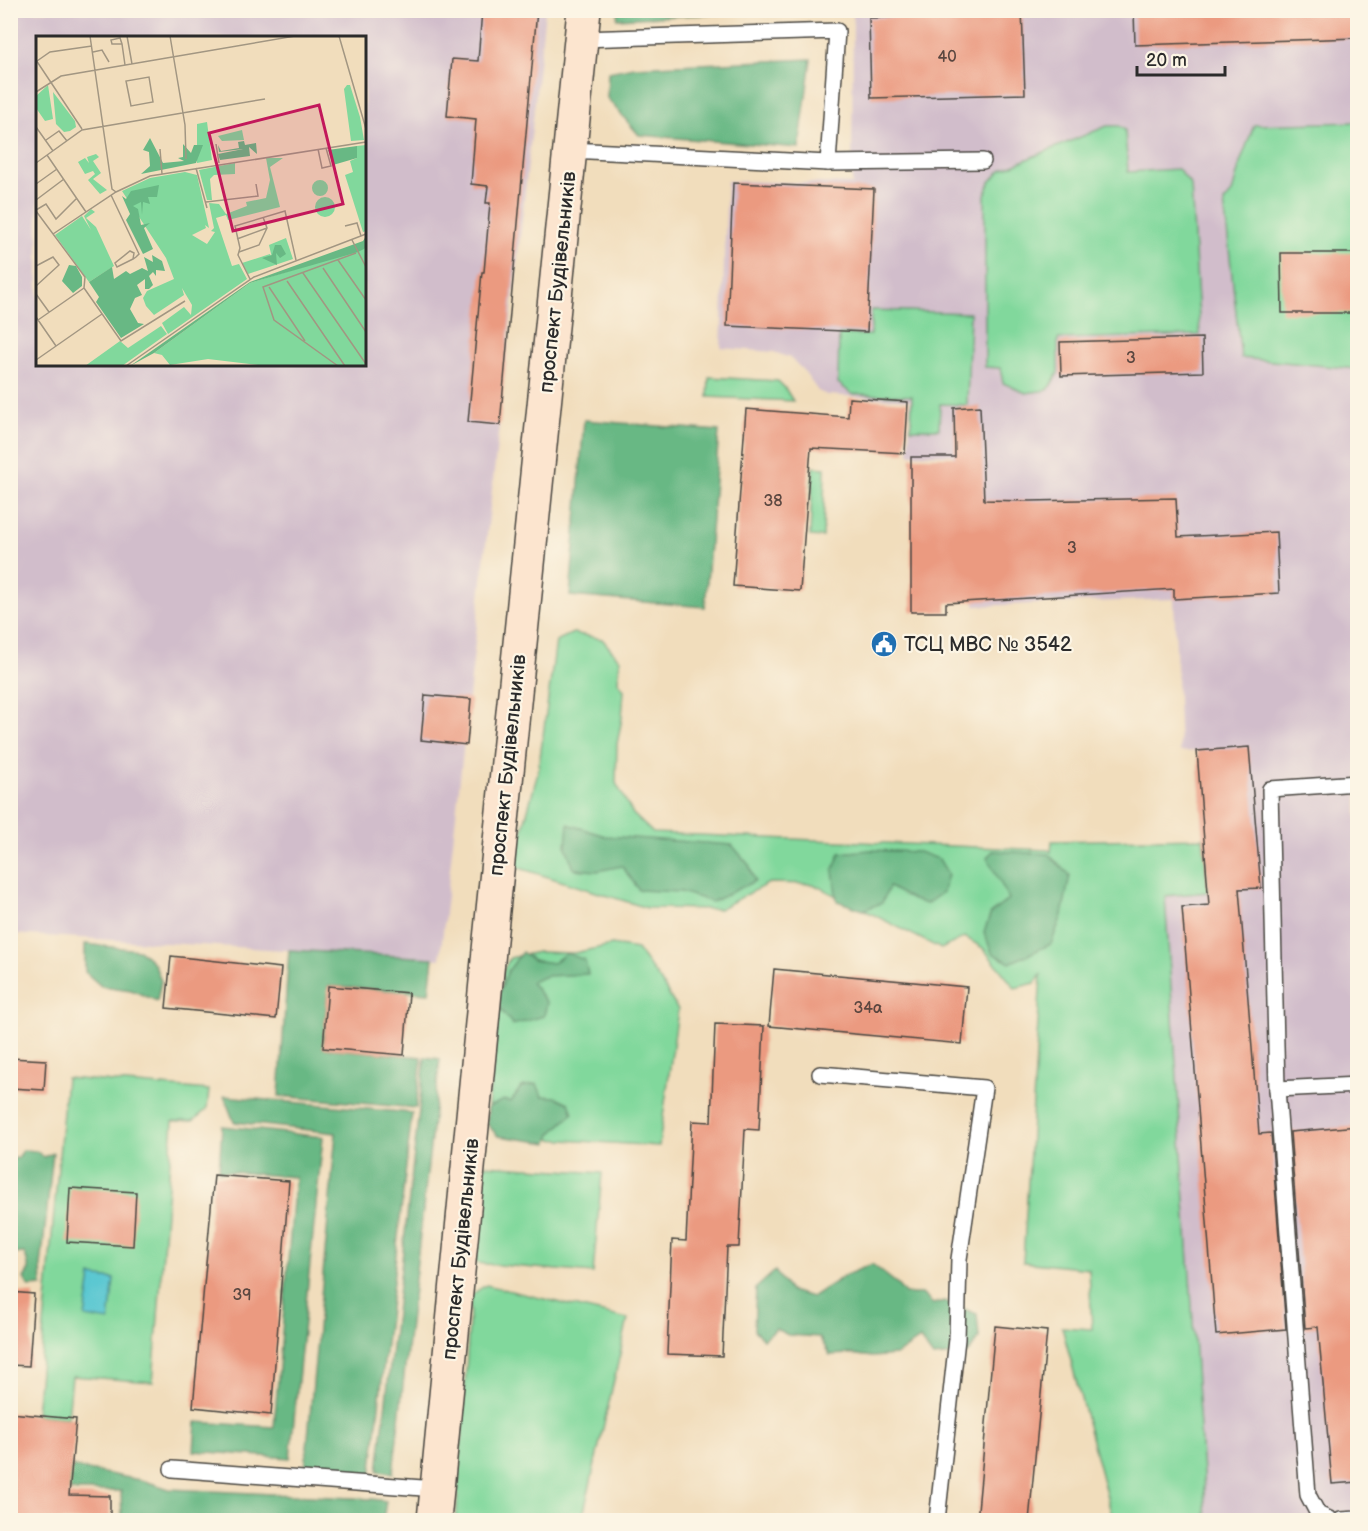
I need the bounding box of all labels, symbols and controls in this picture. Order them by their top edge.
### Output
inset map [36,36,366,366]
scale bar [1137,39,1226,77]
house number: 40 [937,48,957,67]
text: 20 m [1146,50,1187,71]
street label: проспект Будівельників [534,170,582,394]
house number: 3 [1126,349,1136,368]
house number: 38 [763,492,783,511]
house number: 3 [1067,539,1077,558]
public building icon: ТСЦ МВС № 3542 [869,629,899,659]
place label: ТСЦ МВС № 3542 [904,633,1072,657]
street label: проспект Будівельників [484,653,532,877]
house number: 34а [853,999,883,1018]
street label: проспект Будівельників [437,1137,485,1361]
house number: 39 [232,1286,252,1305]

